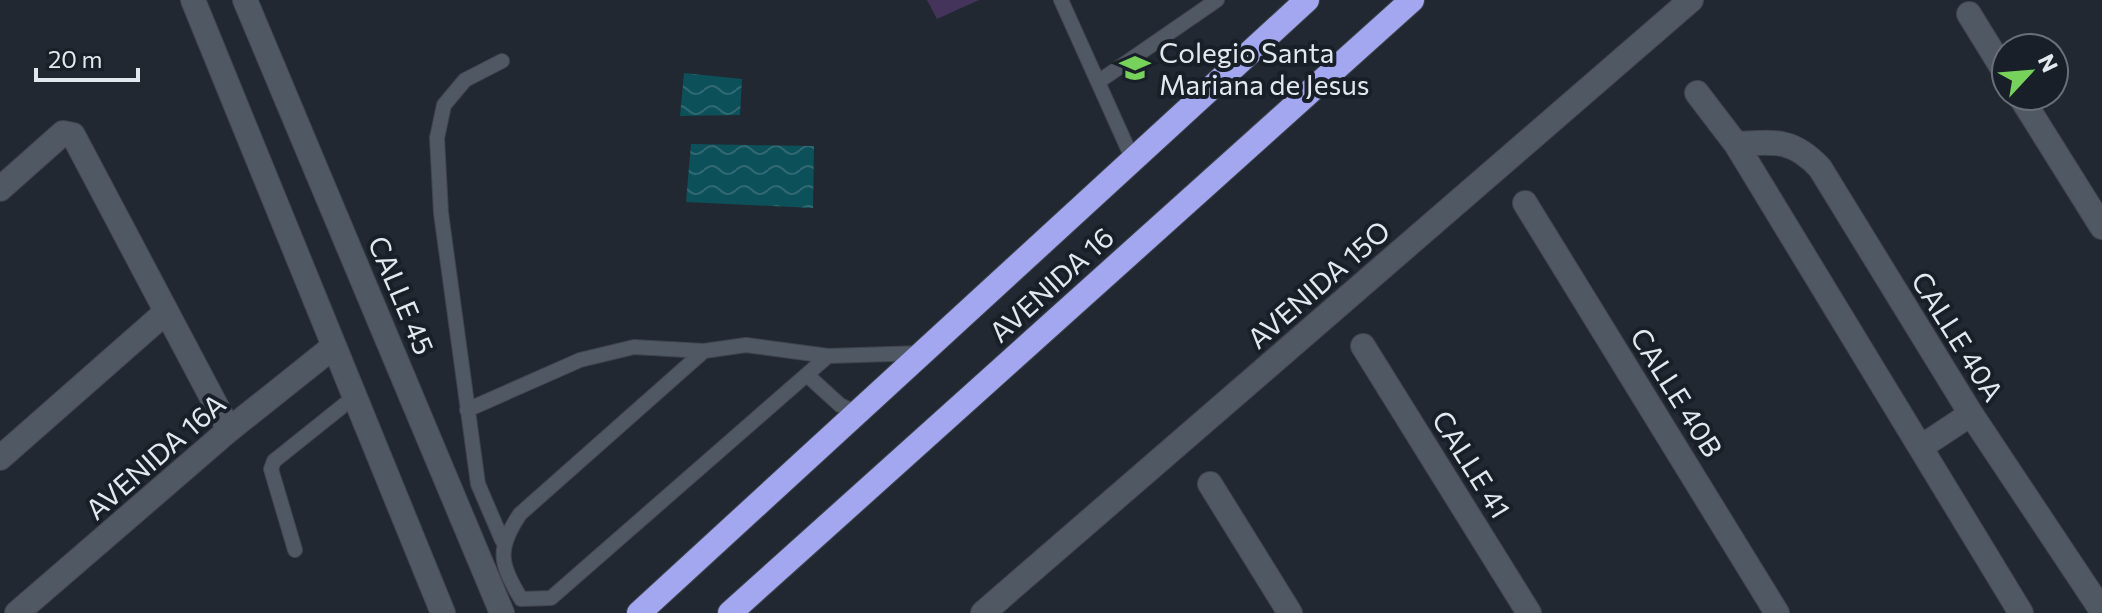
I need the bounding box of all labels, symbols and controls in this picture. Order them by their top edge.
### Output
scale bar [36,32,138,82]
north arrow [1990,32,2070,112]
place label: Colegio Santa Mariana de Jesus [1159,35,1370,101]
text: 20 m [48,44,102,73]
text: N [2033,50,2064,76]
school or university icon: Colegio Santa Mariana de Jesus [1118,51,1152,85]
street label: AVENIDA 15O [1240,213,1396,355]
street label: AVENIDA 16 [982,219,1120,349]
street label: CALLE 45 [362,231,442,359]
street label: CALLE 40A [1905,265,2011,407]
street label: CALLE 40B [1624,321,1730,463]
street label: AVENIDA 16A [78,386,232,526]
street label: CALLE 41 [1426,404,1518,524]

